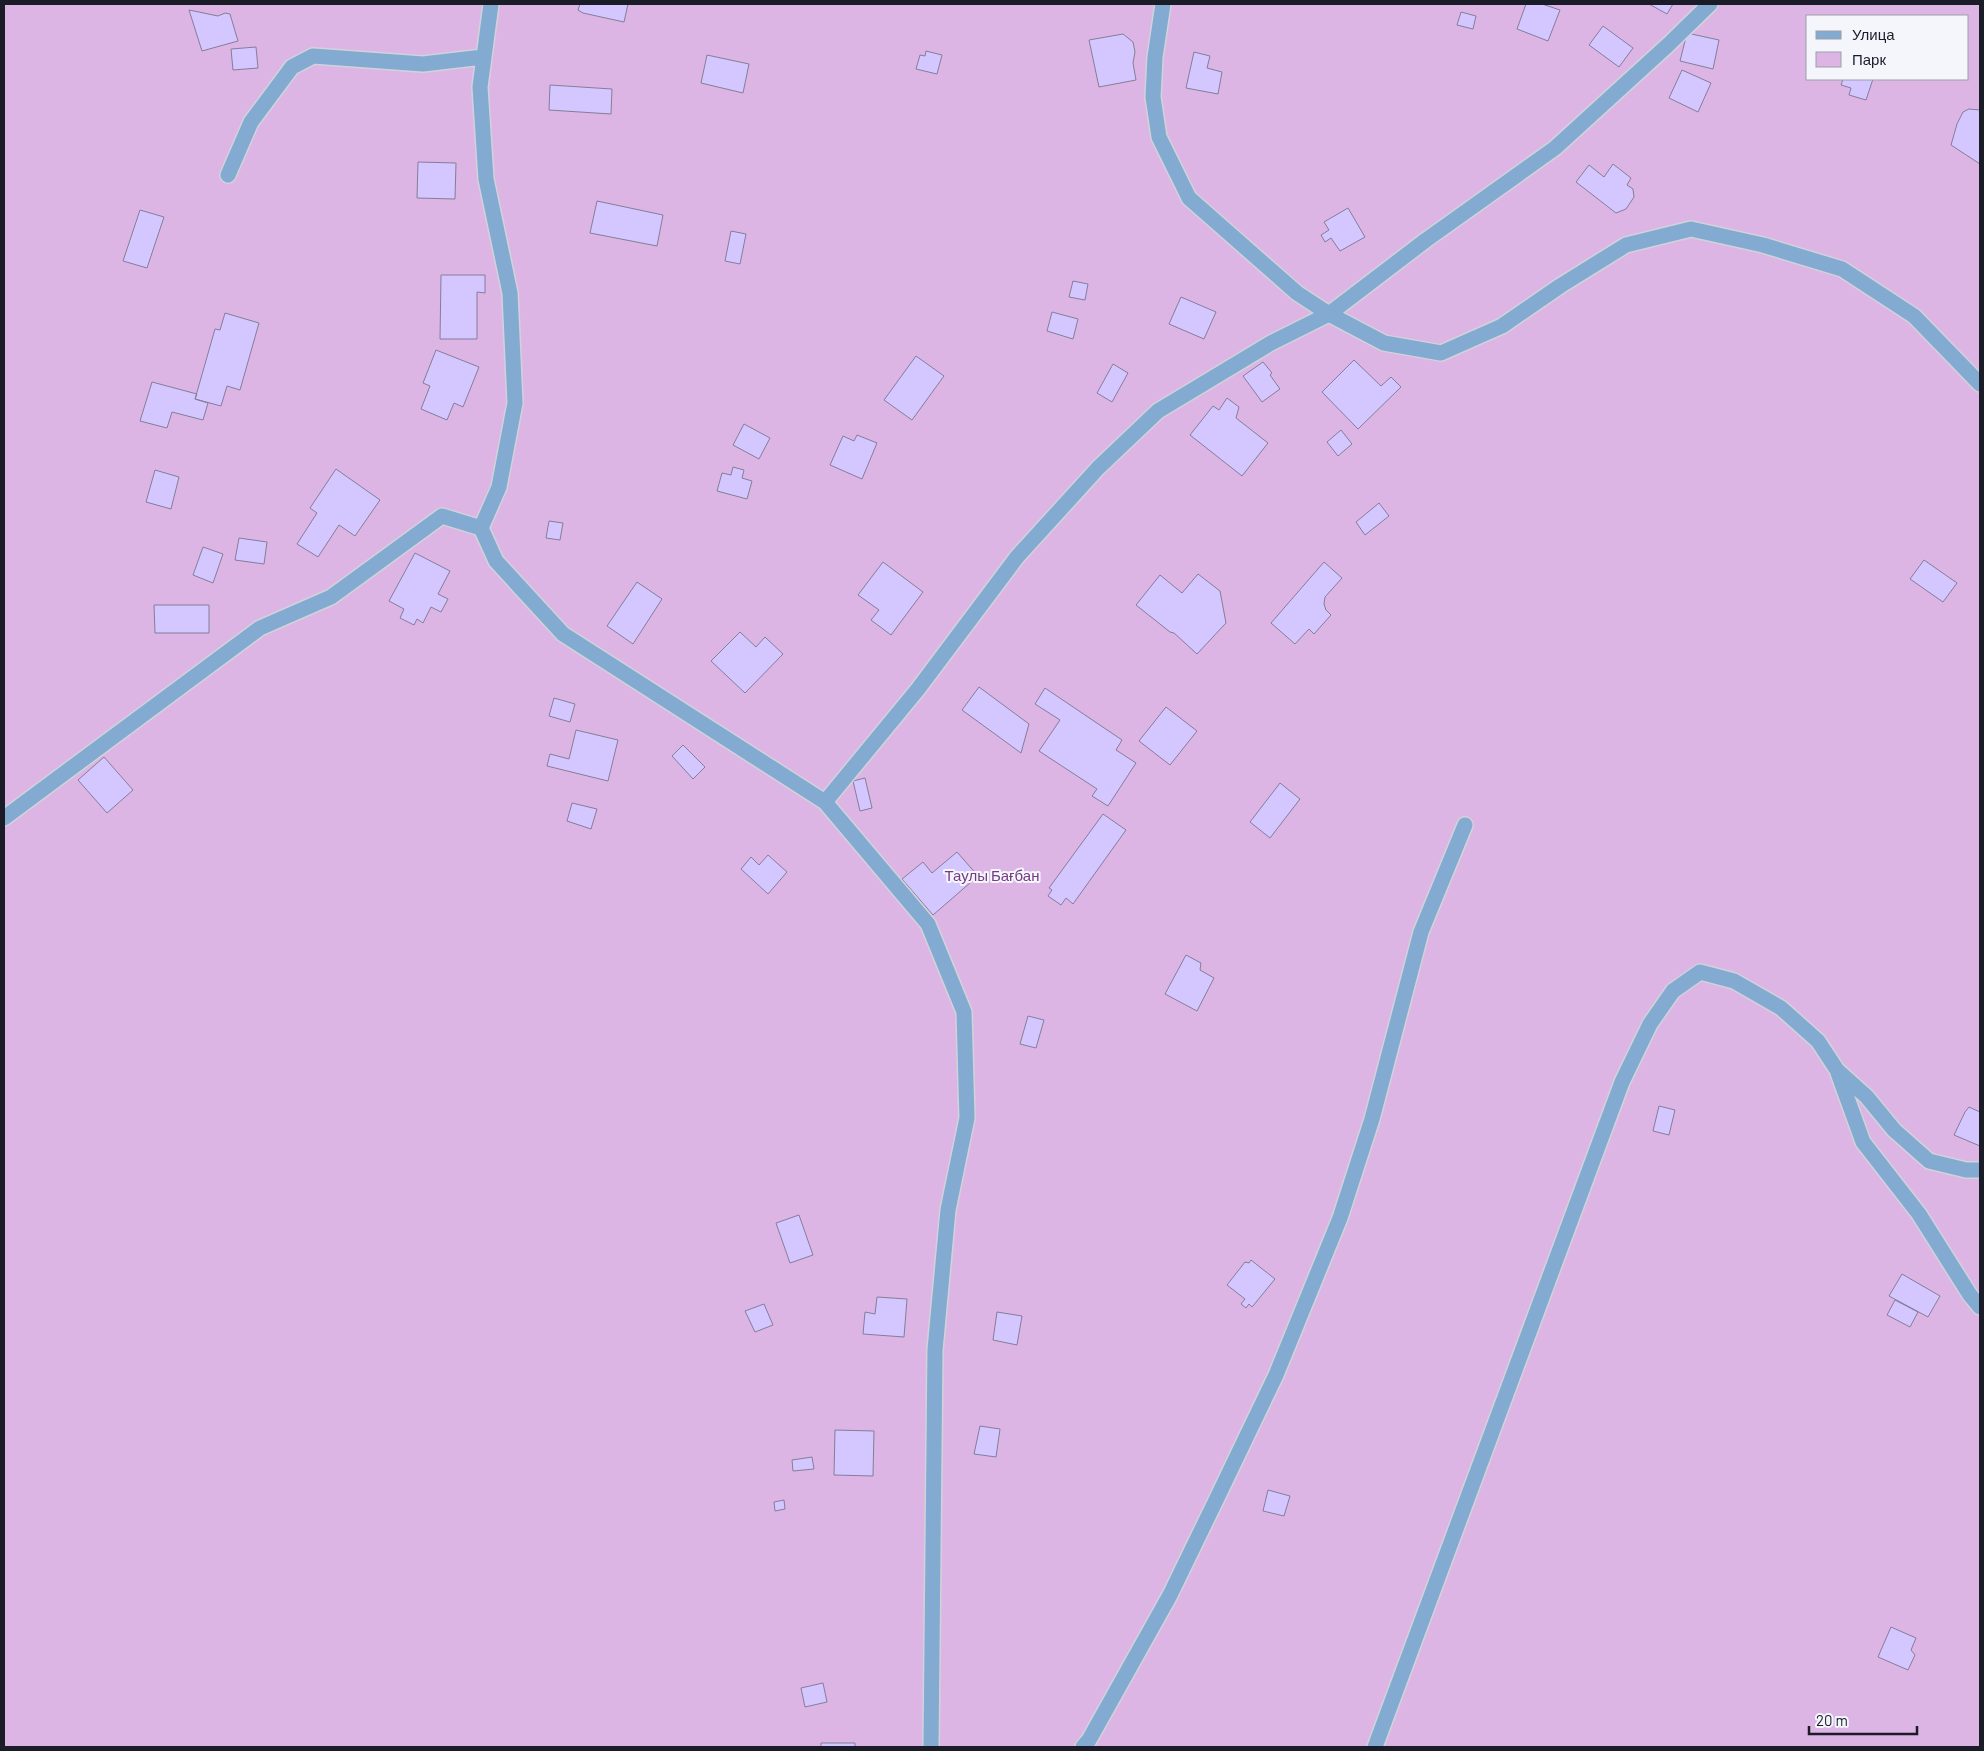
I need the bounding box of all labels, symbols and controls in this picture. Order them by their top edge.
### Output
legend [1806,15,1969,80]
text: Улица [1852,25,1895,43]
text: Парк [1852,50,1886,68]
park label: Таулы Бағбан [945,866,1039,884]
scale bar [1809,1704,1916,1736]
text: 20 m [1816,1711,1848,1729]

